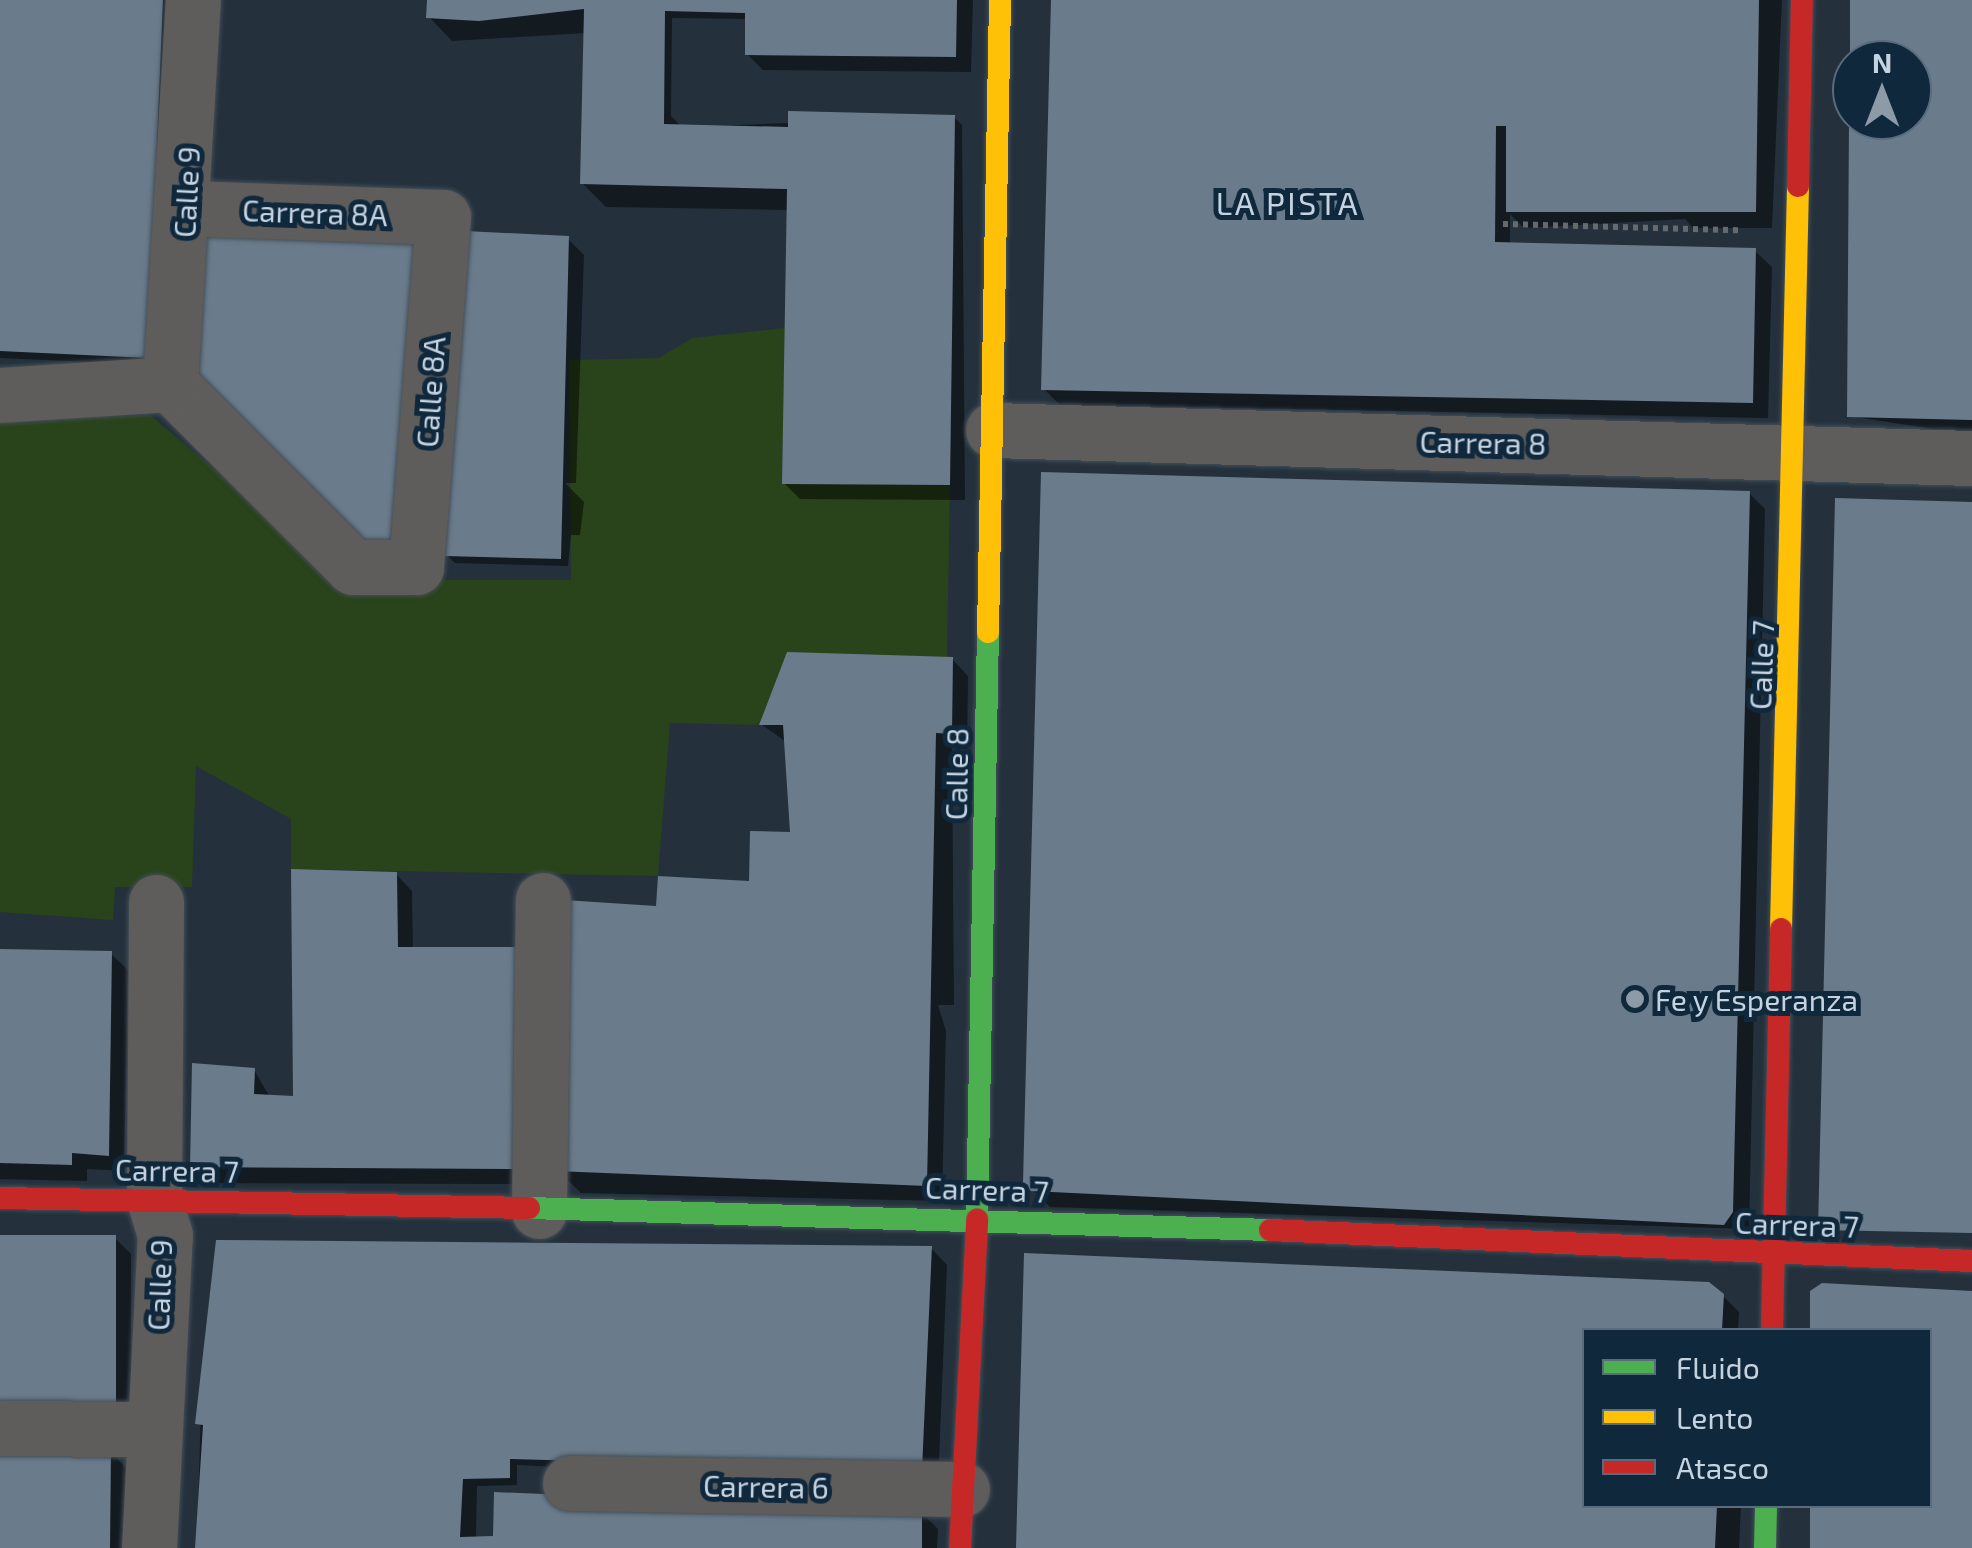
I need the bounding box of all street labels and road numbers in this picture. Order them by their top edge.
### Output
street label: Calle 9 [166,145,206,239]
street label: Carrera 8A [242,191,388,233]
street label: Calle 8A [408,335,452,449]
street label: Carrera 8 [1419,423,1547,461]
street label: Calle 7 [1741,620,1781,710]
street label: Calle 8 [937,727,975,821]
street label: Carrera 7 [115,1151,239,1189]
street label: Carrera 7 [924,1169,1050,1209]
street label: Carrera 7 [1734,1204,1860,1244]
street label: Calle 9 [139,1239,179,1331]
street label: Carrera 6 [703,1467,829,1505]

